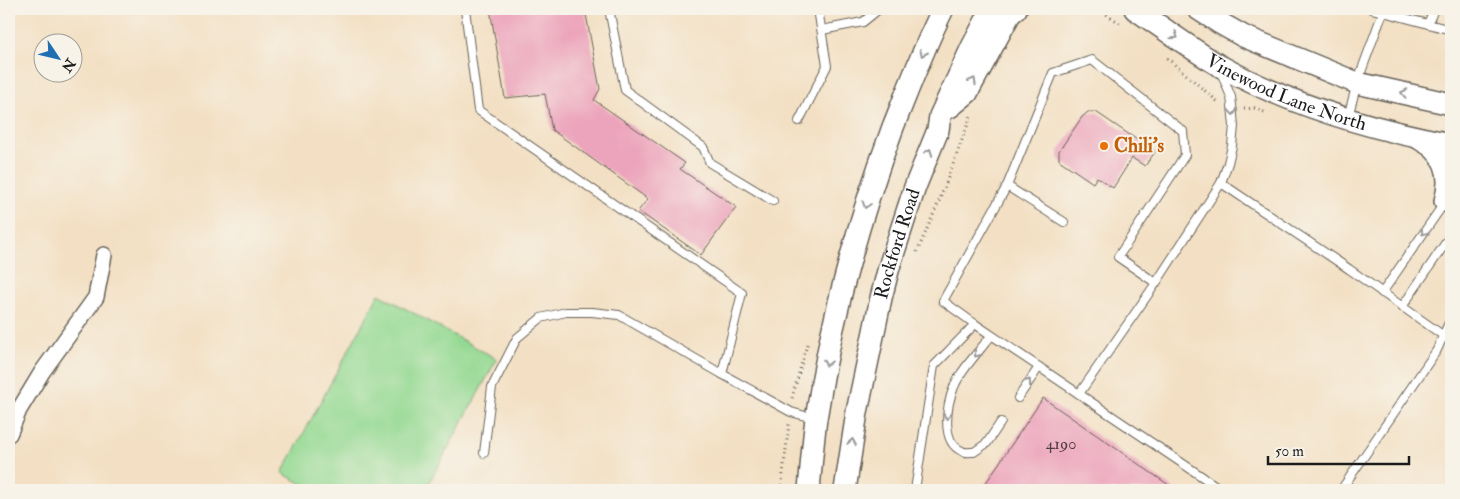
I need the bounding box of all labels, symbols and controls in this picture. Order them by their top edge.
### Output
one-way arrow [1169,30,1179,39]
north arrow [32,32,82,82]
one-way arrow [918,48,929,57]
street label: Vinewood Lane North [1202,48,1369,136]
text: N [57,54,79,76]
one-way arrow [967,77,977,86]
one-way arrow [1399,88,1408,99]
one-way arrow [1227,108,1238,116]
place label: Chili's [1114,134,1164,158]
marker: Chili's [1098,140,1110,152]
one-way arrow [923,148,933,156]
street label: Rockford Road [869,185,926,302]
one-way arrow [862,201,872,209]
one-way arrow [1421,226,1430,236]
one-way arrow [974,348,983,357]
one-way arrow [822,358,832,367]
one-way arrow [1022,378,1031,388]
one-way arrow [942,412,953,420]
house number: 4190 [1046,434,1076,454]
scale bar [1268,434,1409,466]
one-way arrow [846,438,857,446]
text: 50 m [1275,442,1304,461]

